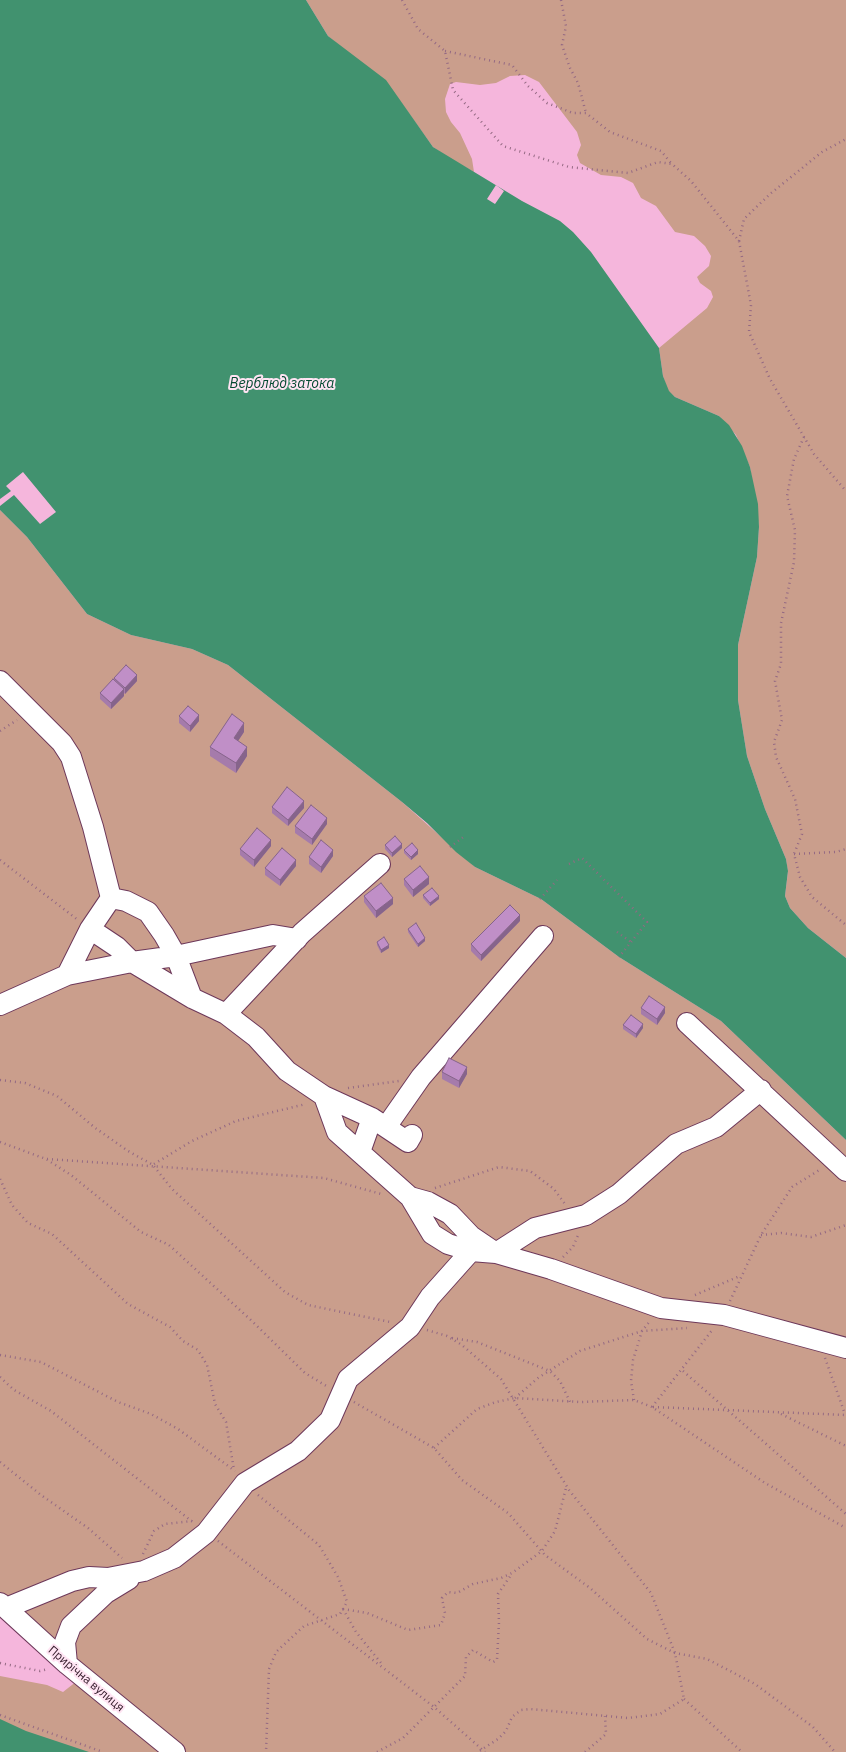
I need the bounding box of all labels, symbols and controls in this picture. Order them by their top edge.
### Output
water label: Верблюд затока [230,376,334,392]
street label: Прирічна вулиця [45,1643,127,1715]

